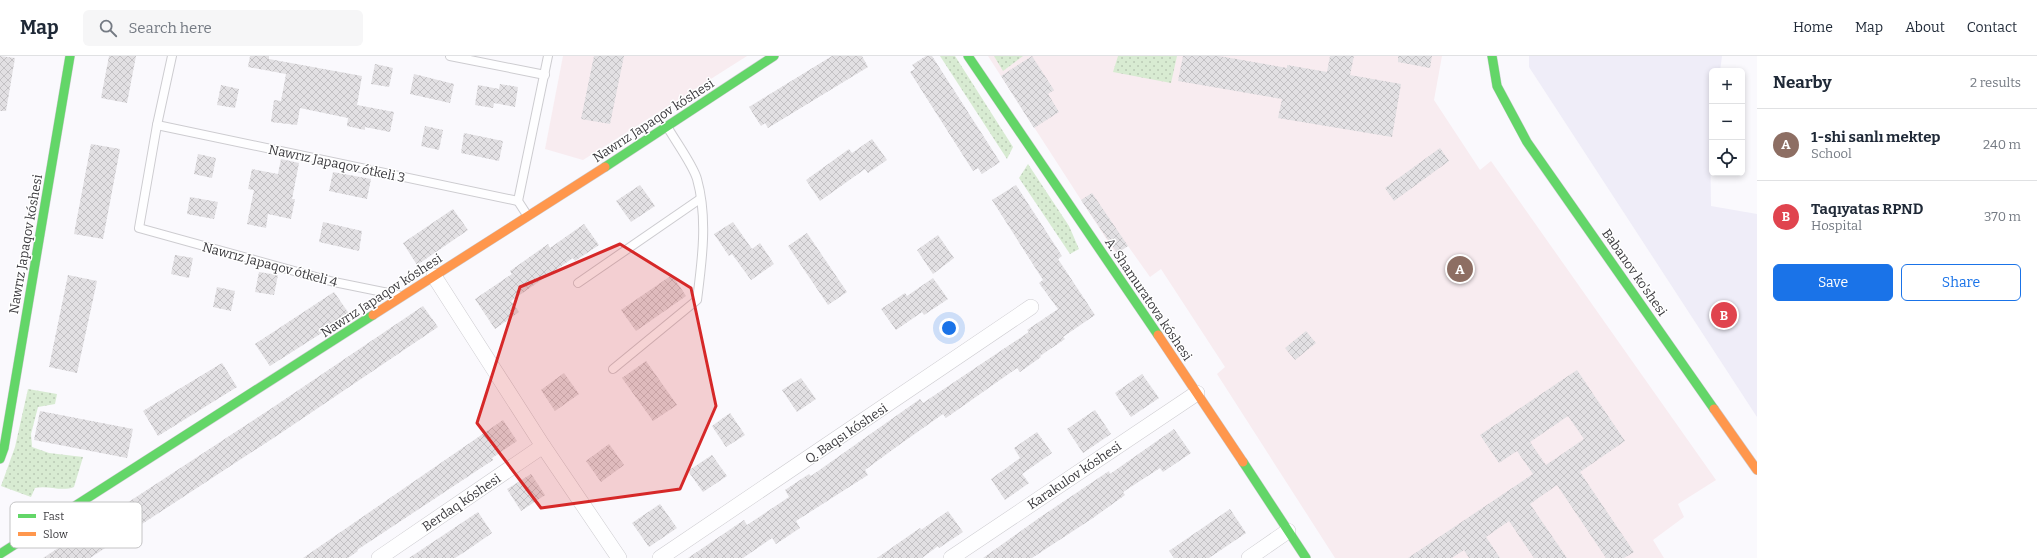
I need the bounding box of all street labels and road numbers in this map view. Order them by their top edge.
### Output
street label: Nawrız Japaqov kóshesi [590,76,717,165]
street label: Nawrız Japaqov ótkeli 3 [267,142,407,185]
street label: Nawrız Japaqov kóshesi [6,173,45,315]
street label: Babanov ko'shesi [1599,226,1670,319]
street label: A. Shamuratova kóshesi [1102,235,1195,364]
street label: Nawrız Japaqov ótkeli 4 [201,239,340,290]
street label: Nawrız Japaqov kóshesi [318,251,445,340]
street label: Q. Baqsı kóshesi [802,400,890,466]
street label: Karakulov kóshesi [1025,438,1124,512]
street label: Berdaq kóshesi [419,471,503,534]

